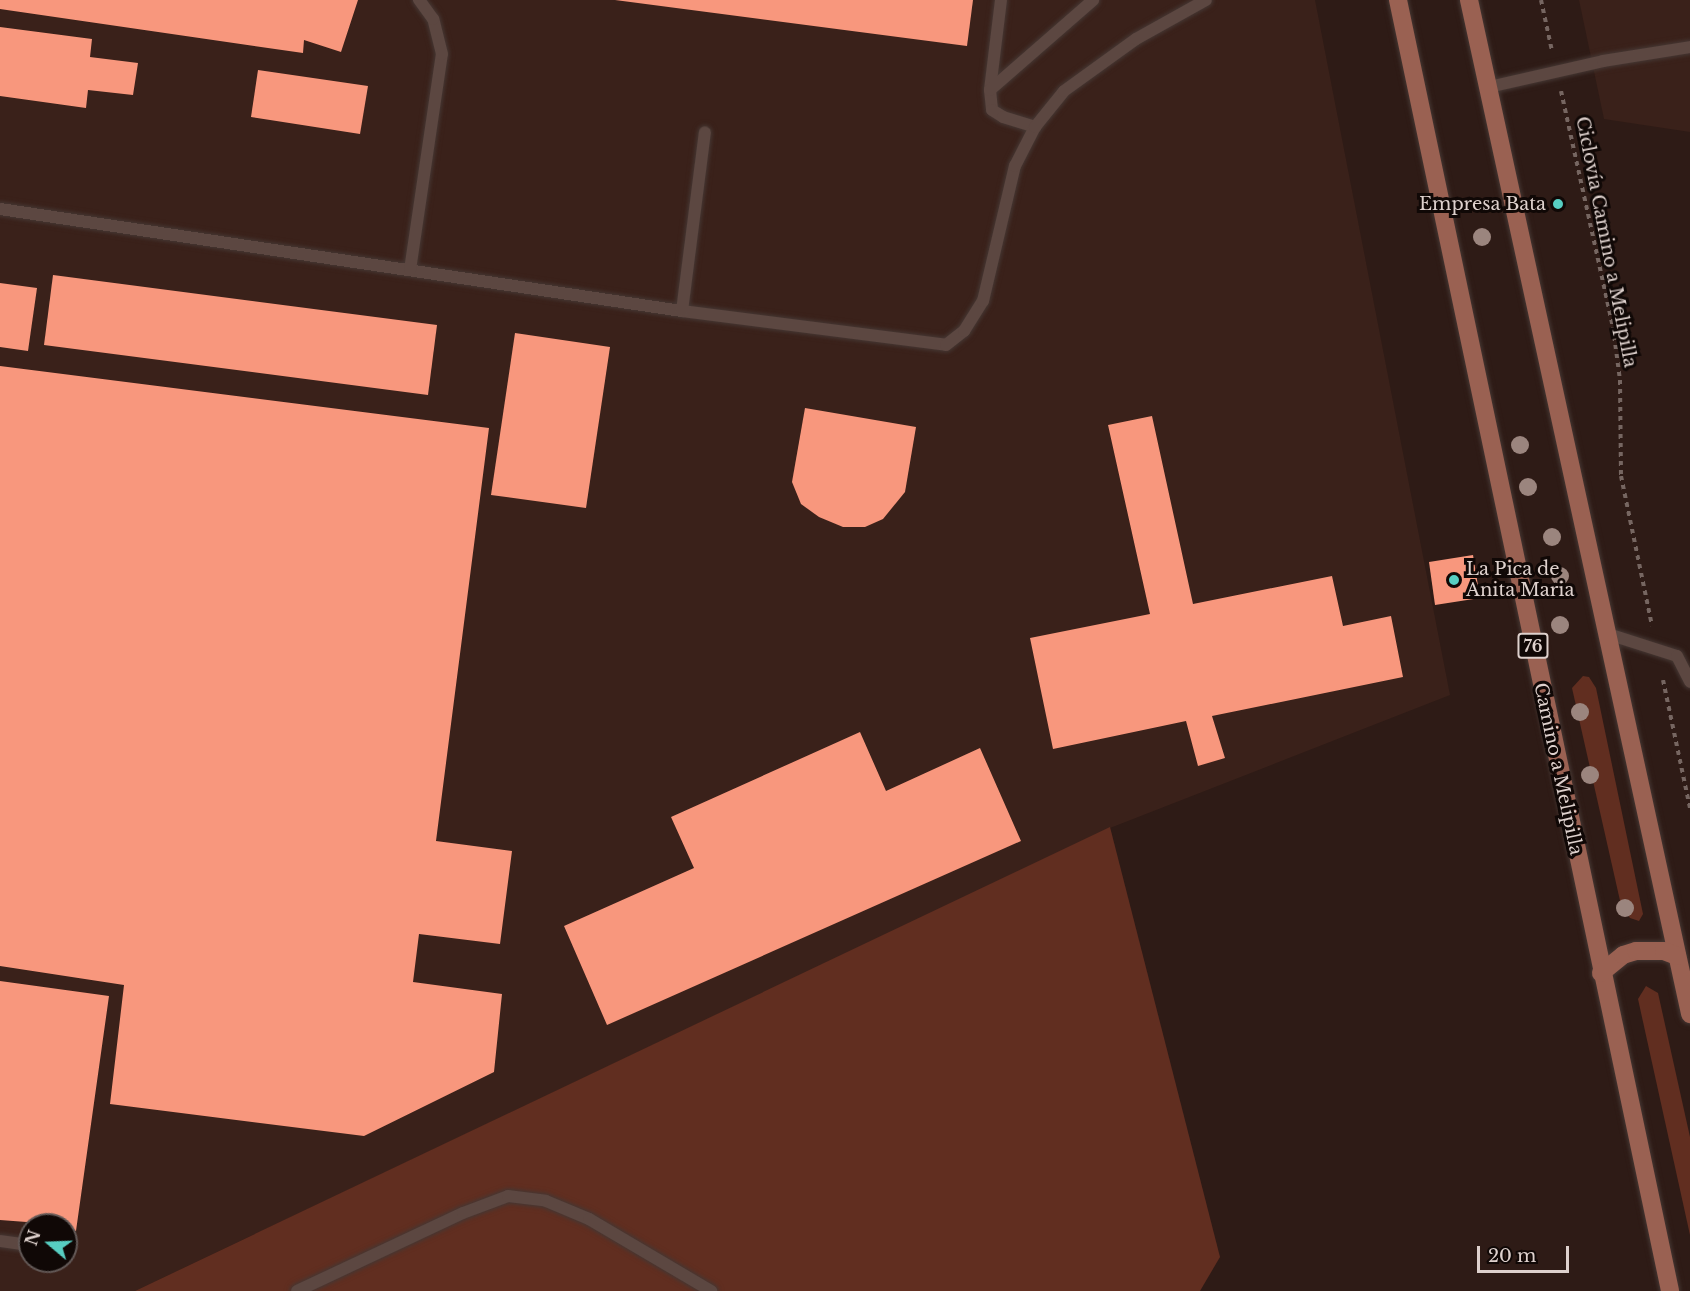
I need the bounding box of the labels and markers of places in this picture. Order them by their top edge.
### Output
place label: Empresa Bata [1419,193,1546,215]
marker: Empresa Bata [1551,197,1565,211]
place label: La Pica de Anita Maria [1466,559,1575,602]
marker: La Pica de Anita Maria [1447,573,1461,587]

